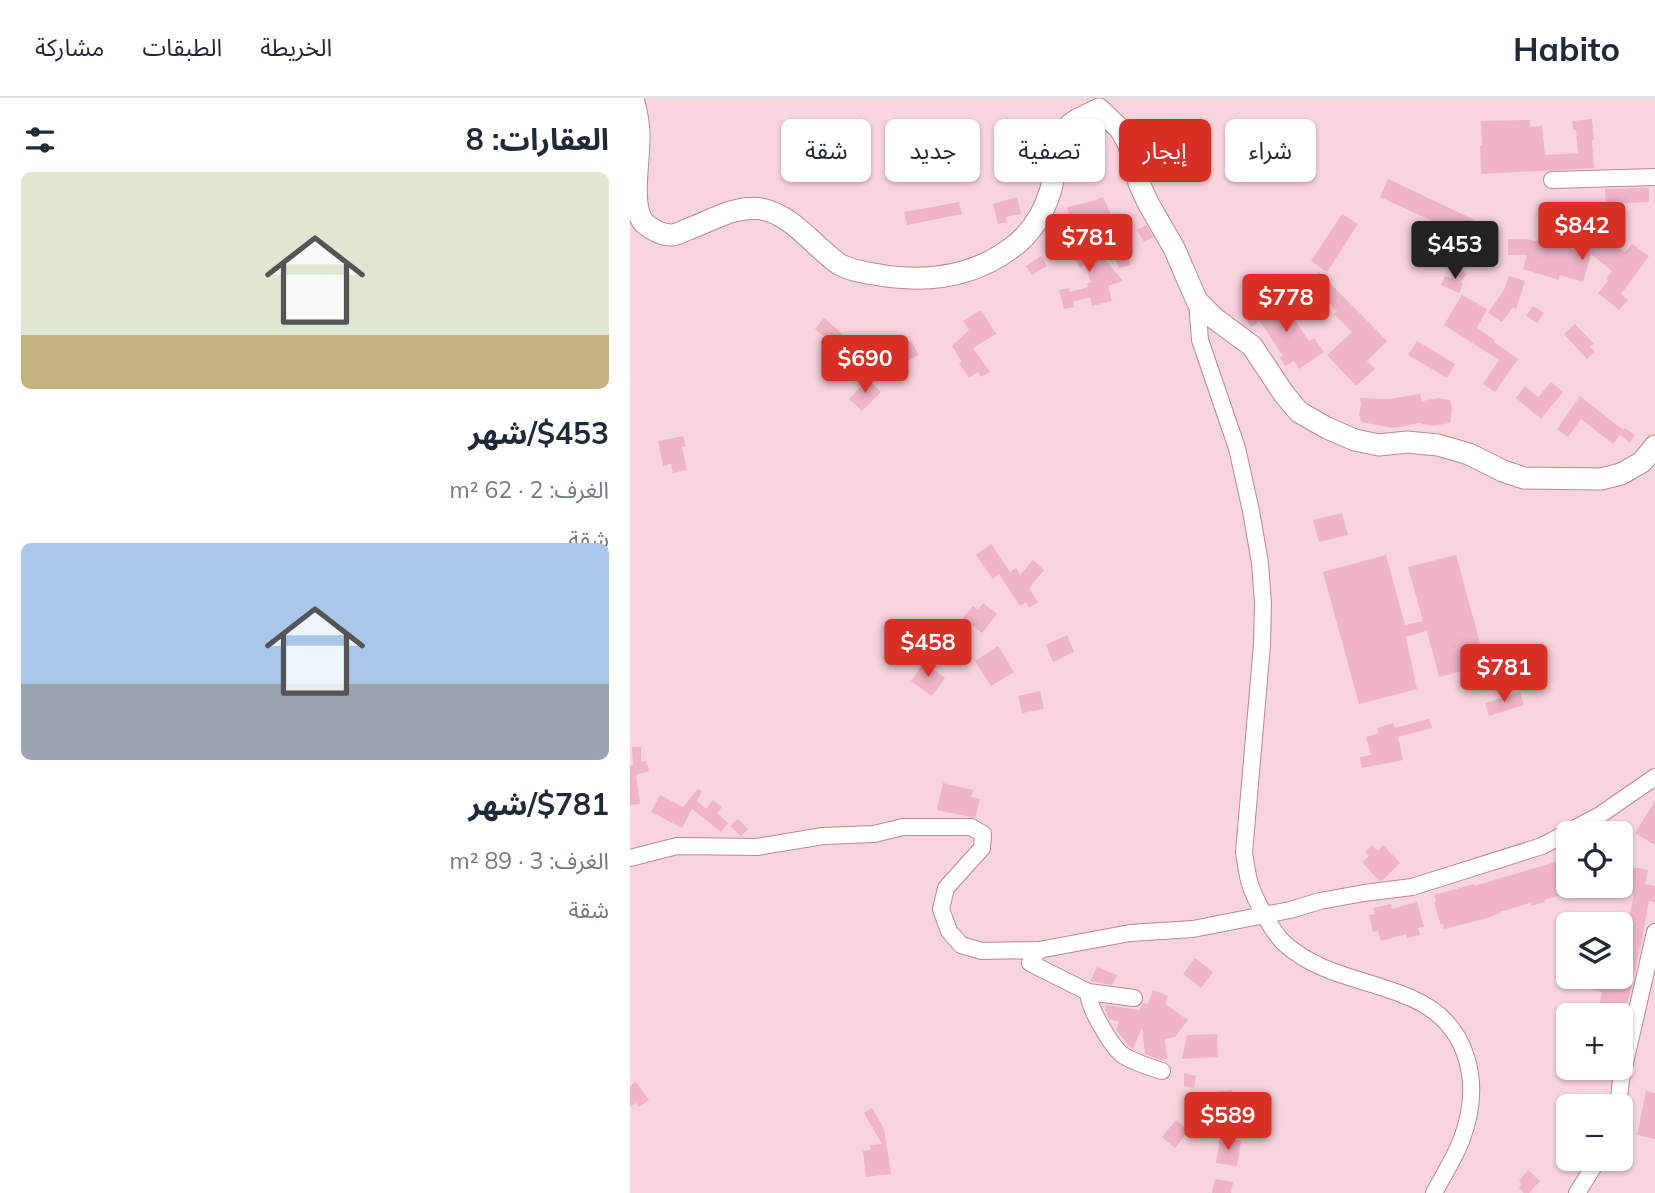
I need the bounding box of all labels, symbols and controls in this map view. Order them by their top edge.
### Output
text: Habito [1513,28,1620,69]
text: مشاركة [35,32,104,62]
text: الطبقات [142,32,222,62]
text: الخريطة [260,32,332,62]
chip: شقة [781,119,871,182]
chip: جديد [885,119,980,182]
chip: تصفية [994,119,1105,182]
chip: إيجار [1119,119,1211,182]
chip: شراء [1225,119,1316,182]
text: العقارات: 8 [466,120,609,158]
icon: filters [21,121,59,159]
pin: $842 [1541,202,1623,262]
text: $842 [1554,210,1610,239]
pin: $781 [1048,214,1130,274]
icon: home [252,217,378,343]
text: $781 [1061,222,1117,251]
pin: $453 [1414,222,1496,281]
text: $453 [1427,229,1483,258]
pin: $778 [1245,274,1327,334]
text: $778 [1258,282,1314,311]
pin: $690 [824,336,906,395]
text: $690 [837,343,893,372]
text: $453/شهر [468,414,609,452]
text: الغرف: 2 · 62 m² [450,475,609,504]
text: شقة [568,524,609,553]
icon: home [252,588,378,714]
pin: $458 [887,620,969,679]
text: $458 [900,627,956,656]
pin: $781 [1463,644,1545,704]
text: $781 [1476,652,1532,681]
text: $781/شهر [468,785,609,823]
map controls [1556,821,1633,1171]
button: locate [1556,821,1633,898]
text: الغرف: 3 · 89 m² [450,846,609,875]
text: شقة [568,895,609,924]
button: layers [1556,912,1633,989]
button: + [1556,1003,1633,1080]
pin: $589 [1187,1093,1269,1152]
button: − [1556,1094,1633,1171]
text: $589 [1200,1100,1256,1129]

